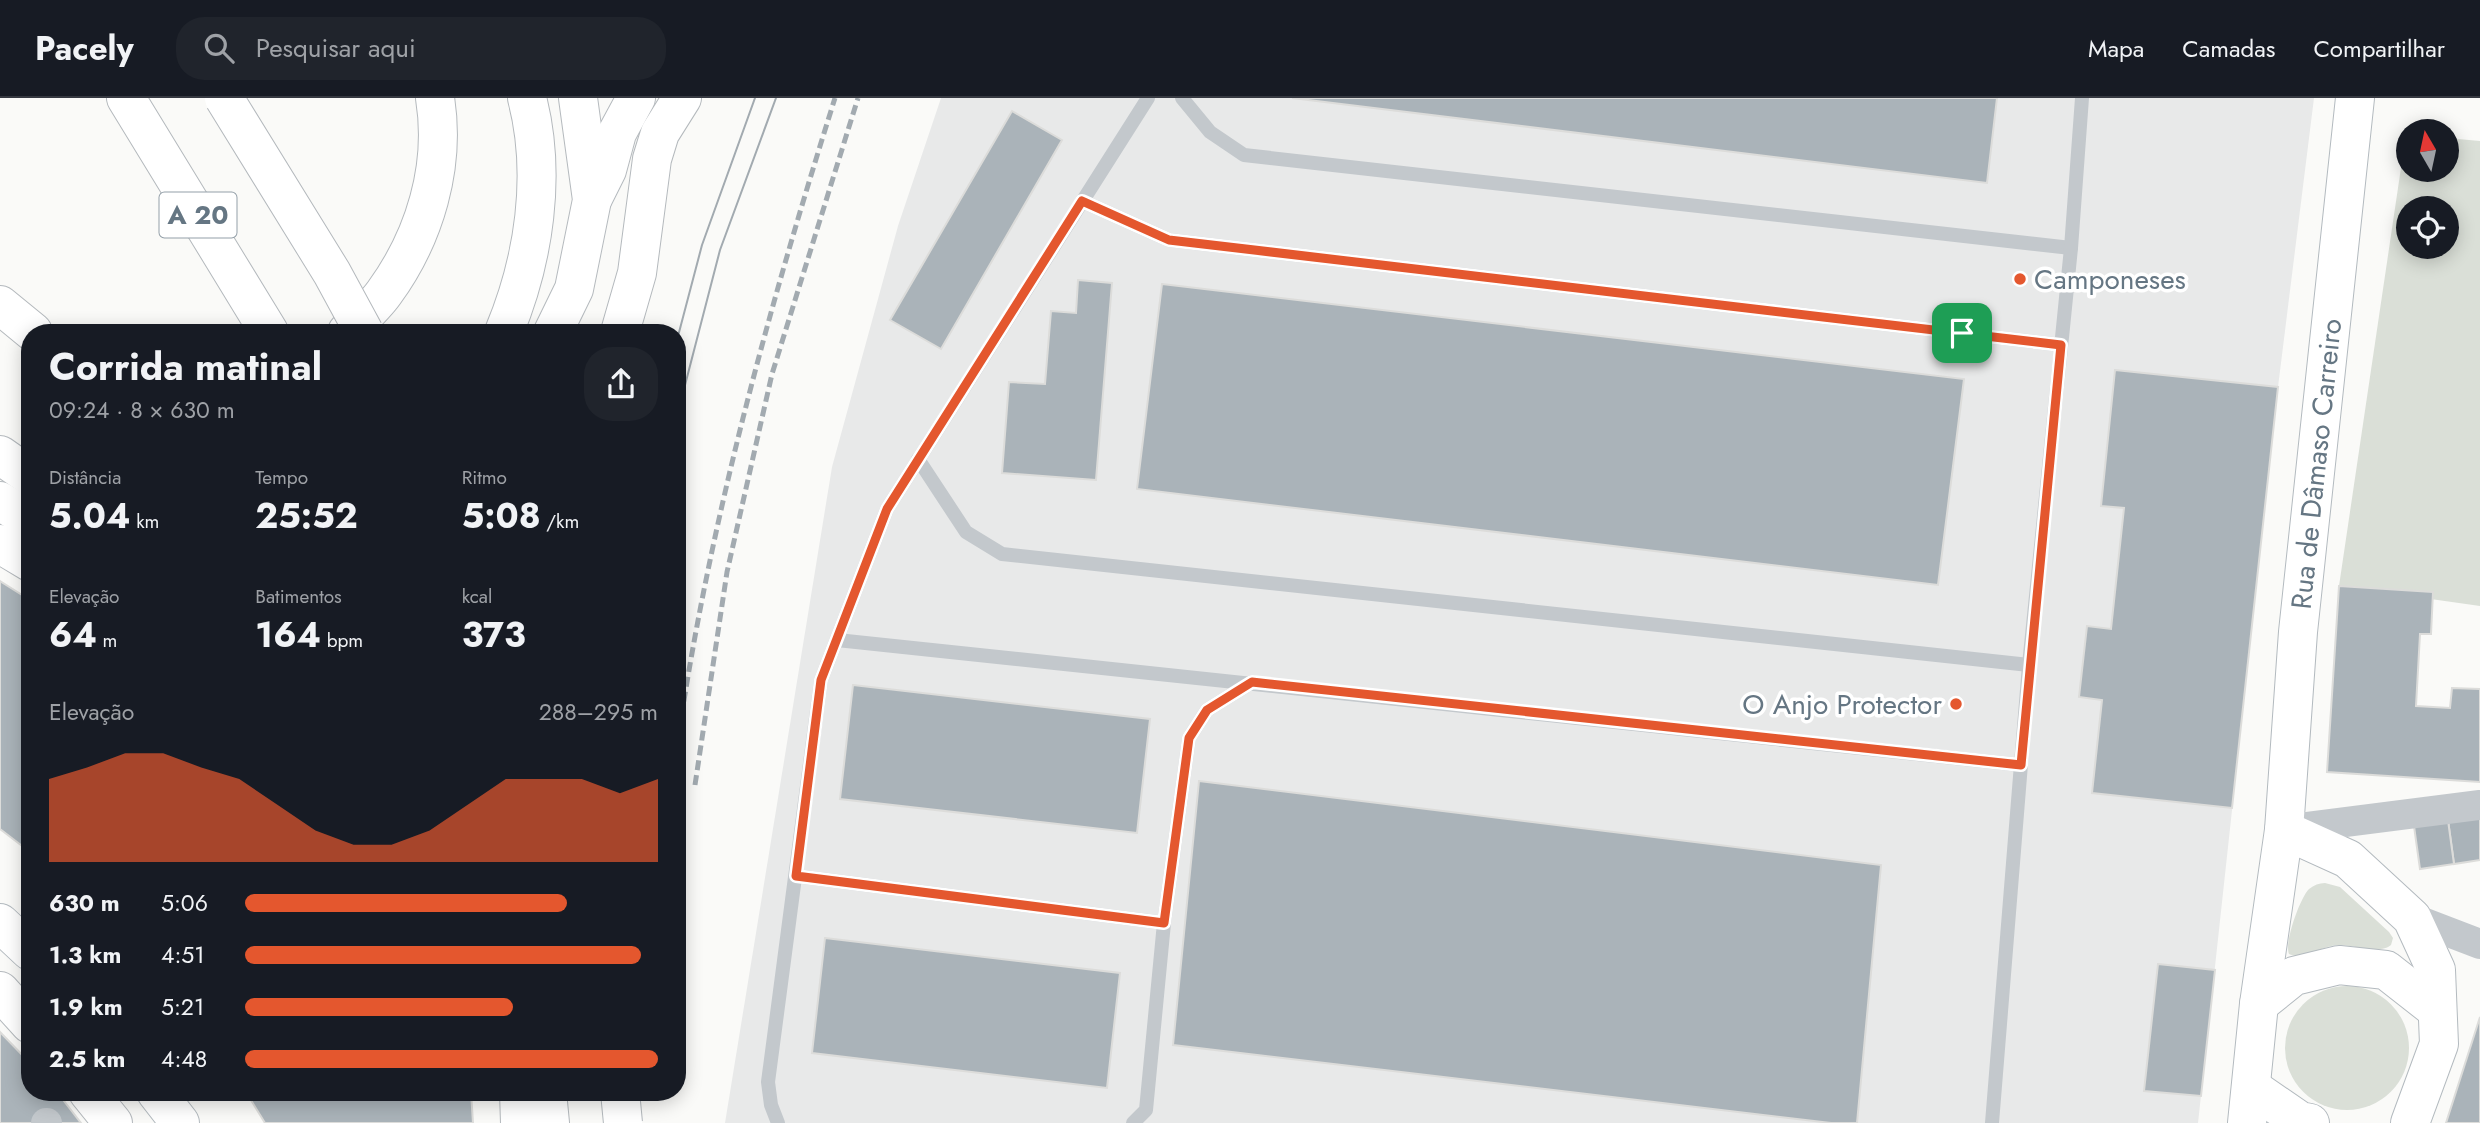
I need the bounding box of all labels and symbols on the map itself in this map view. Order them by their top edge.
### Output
north arrow [2396,119,2459,182]
road number: A 20 [160,192,236,238]
place label: Camponeses [2034,259,2186,300]
marker: Camponeses [2012,271,2028,287]
pin [1932,303,1992,363]
street label: Rua de Dâmaso Carreiro [2280,317,2352,611]
place label: O Anjo Protector [1742,684,1942,725]
marker: O Anjo Protector [1948,696,1964,712]

